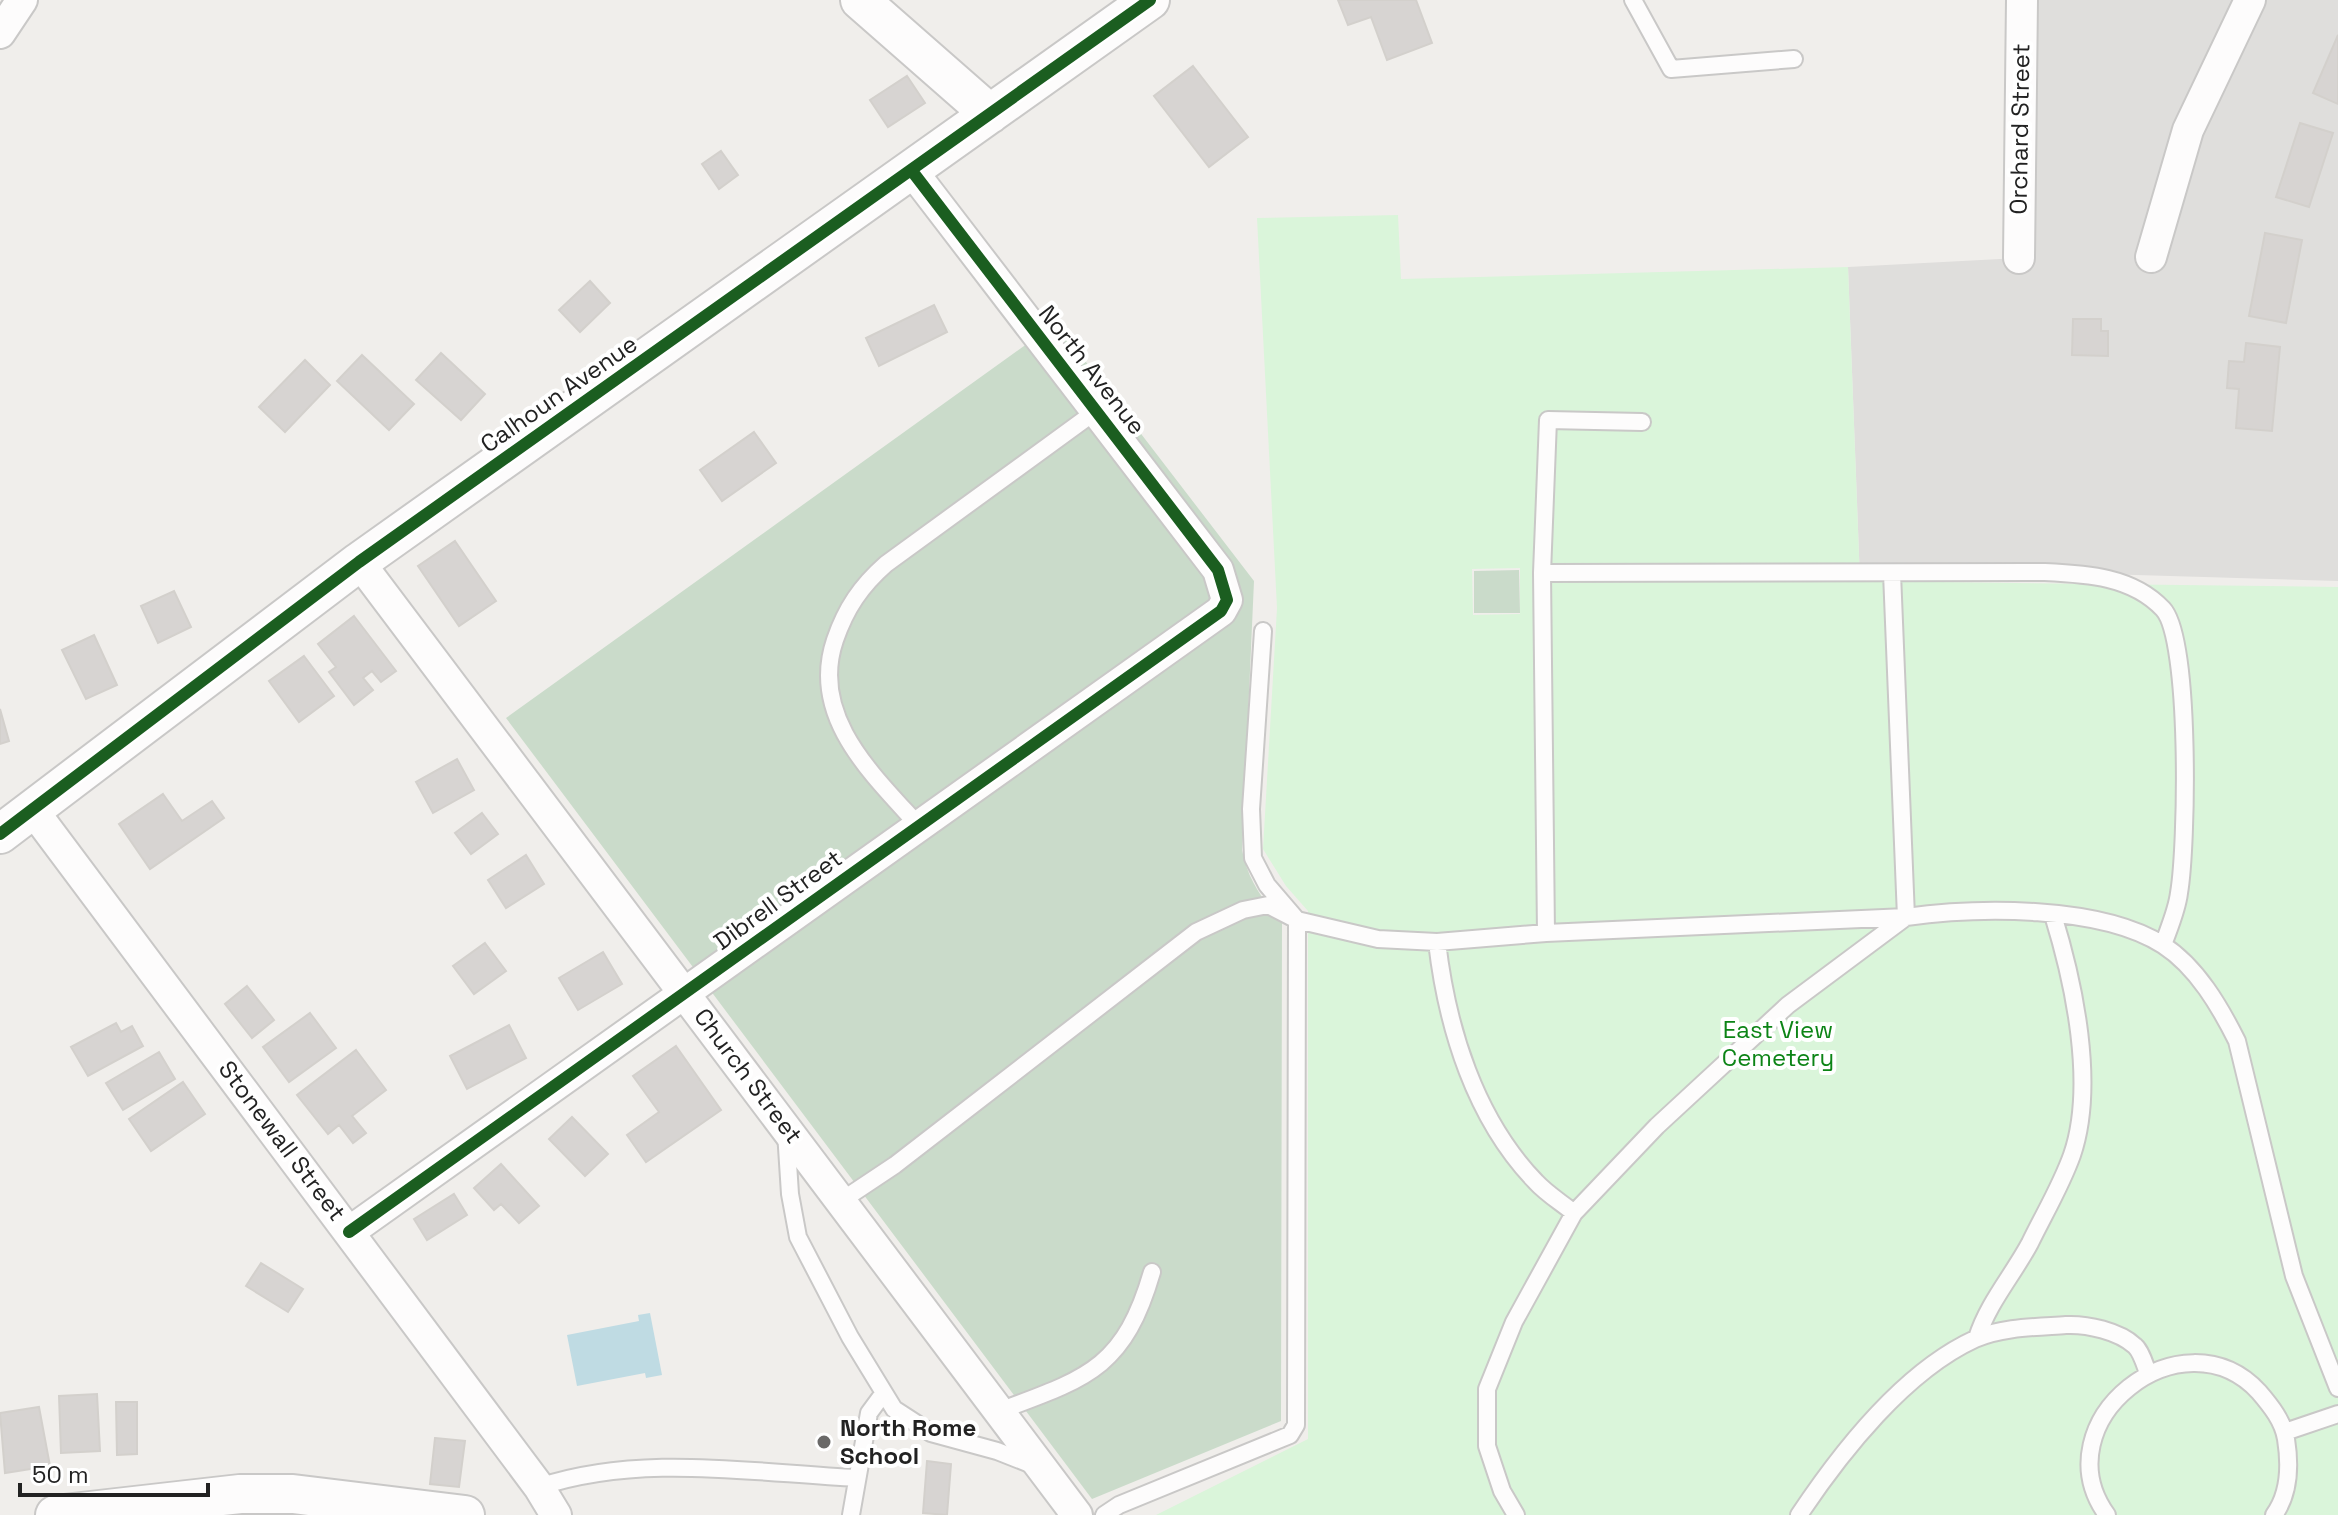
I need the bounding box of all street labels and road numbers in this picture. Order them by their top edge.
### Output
street label: Orchard Street [2003,43,2036,215]
street label: North Avenue [1032,299,1153,441]
street label: Calhoun Avenue [474,328,643,459]
street label: Dibrell Street [707,843,848,957]
street label: Church Street [687,1002,809,1150]
street label: Stonewall Street [212,1054,353,1227]

